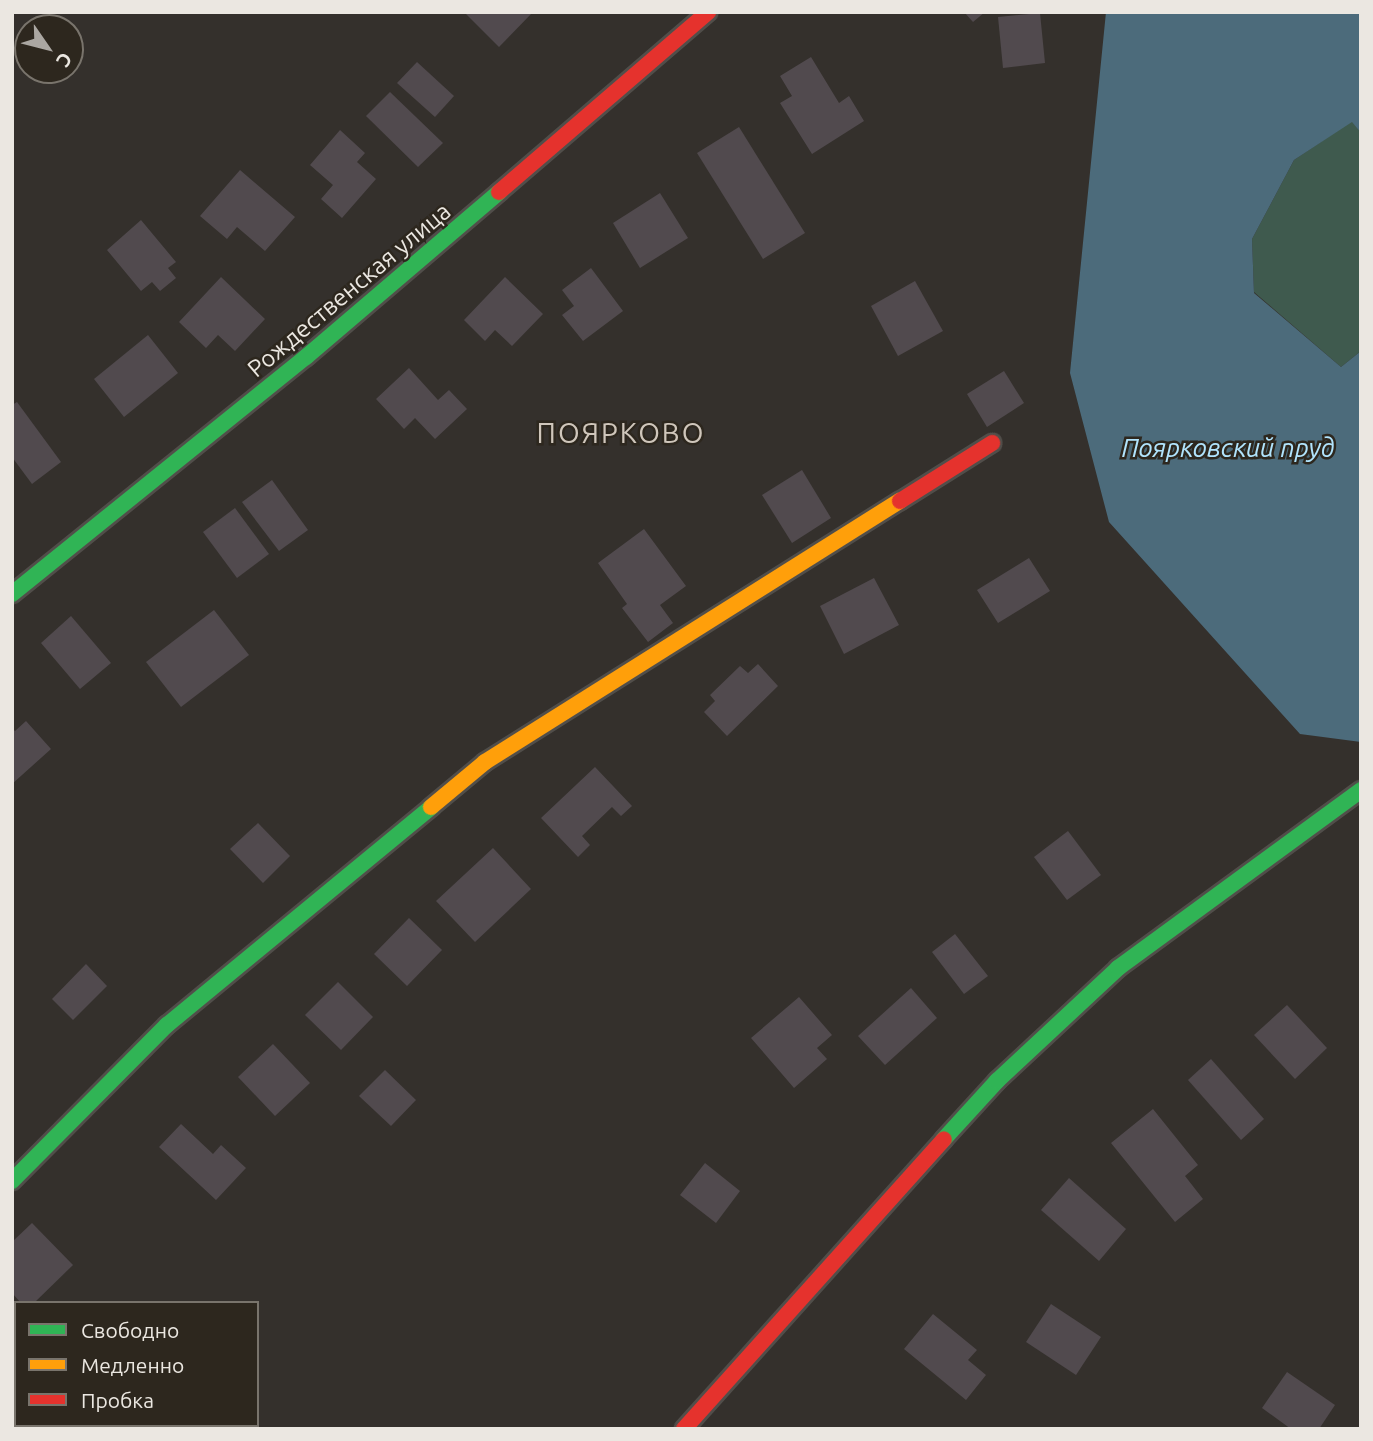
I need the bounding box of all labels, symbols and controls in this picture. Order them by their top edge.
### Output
north arrow [14,14,84,84]
text: С [52,49,77,71]
street label: Рождественская улица [242,197,456,383]
district label: ПОЯРКОВО [538,416,704,450]
water label: Поярковский пруд [1121,432,1335,464]
legend [14,1301,259,1427]
text: Свободно [81,1318,179,1342]
text: Медленно [81,1353,184,1377]
text: Пробка [81,1388,154,1412]

